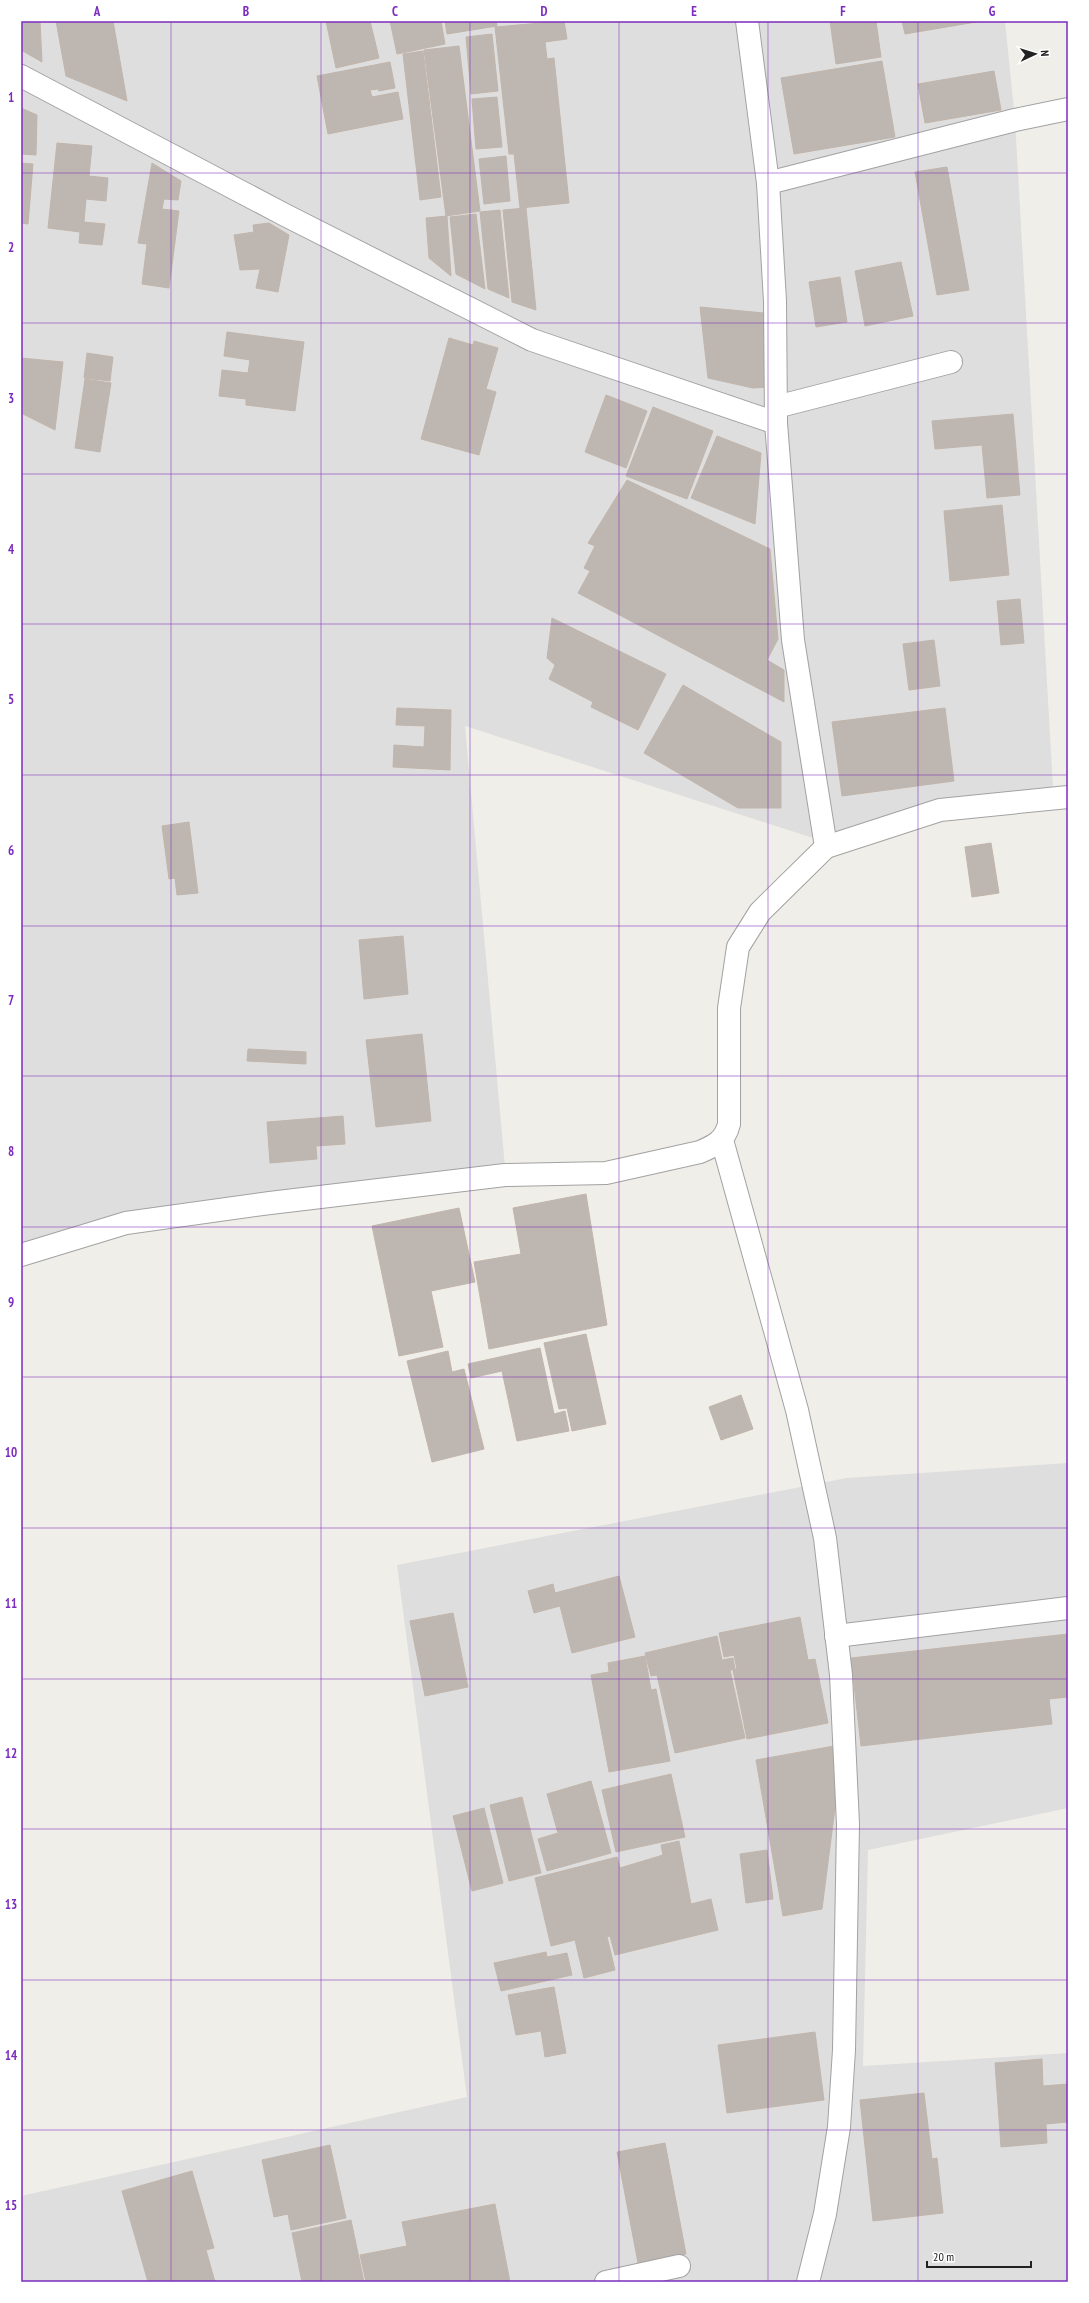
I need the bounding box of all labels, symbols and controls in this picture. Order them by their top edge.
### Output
text: A [93,3,101,20]
text: B [243,3,249,20]
text: C [392,3,398,20]
text: D [541,3,548,20]
text: E [691,3,697,20]
text: F [840,3,846,20]
text: G [989,3,996,20]
north arrow [1015,34,1055,74]
text: N [1038,50,1052,57]
text: 1 [8,89,14,106]
text: 2 [8,239,14,256]
text: 3 [8,390,14,407]
text: 4 [8,541,15,558]
text: 5 [8,691,14,708]
text: 6 [8,842,14,859]
text: 7 [8,992,14,1009]
text: 8 [8,1143,14,1160]
text: 9 [8,1294,14,1311]
text: 10 [5,1444,17,1461]
text: 11 [5,1595,17,1612]
text: 12 [5,1745,17,1762]
text: 13 [5,1896,17,1913]
text: 14 [5,2047,18,2064]
text: 15 [5,2197,17,2214]
scale bar [927,2243,1031,2269]
text: 20 m [933,2249,954,2264]

